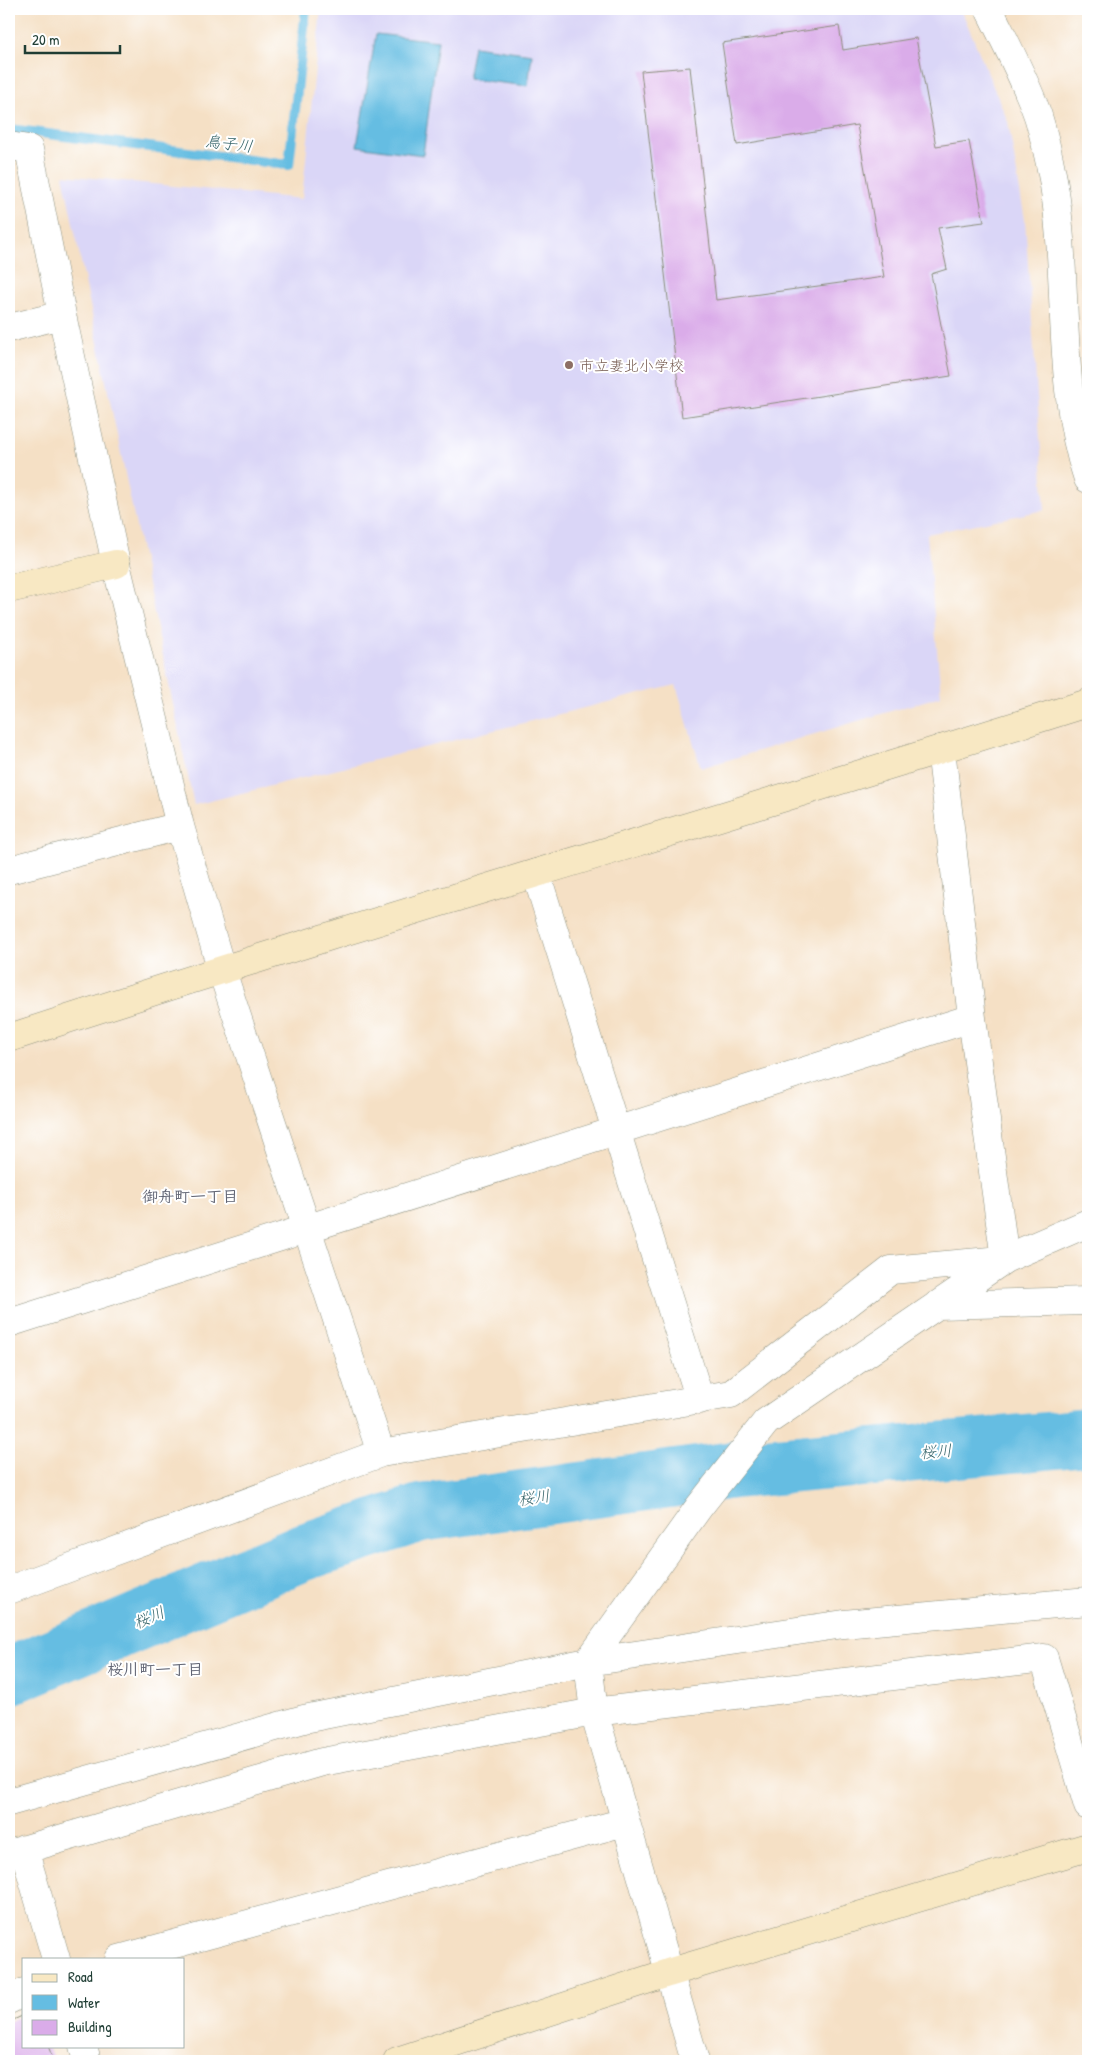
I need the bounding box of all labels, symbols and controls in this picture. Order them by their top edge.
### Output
scale bar [25,22,120,54]
text: 20 m [32,29,59,50]
water label: 鳥子川 [204,129,254,157]
place label: 市立妻北小学校 [579,355,684,376]
marker: 市立妻北小学校 [563,359,575,371]
district label: 御舟町一丁目 [142,1185,238,1207]
water label: 桜川 [919,1439,953,1463]
water label: 桜川 [517,1484,551,1510]
water label: 桜川 [130,1601,168,1633]
district label: 桜川町一丁目 [107,1658,203,1680]
legend [22,1958,185,2048]
text: Road [68,1966,93,1987]
text: Water [68,1992,100,2013]
text: Building [68,2016,112,2037]

